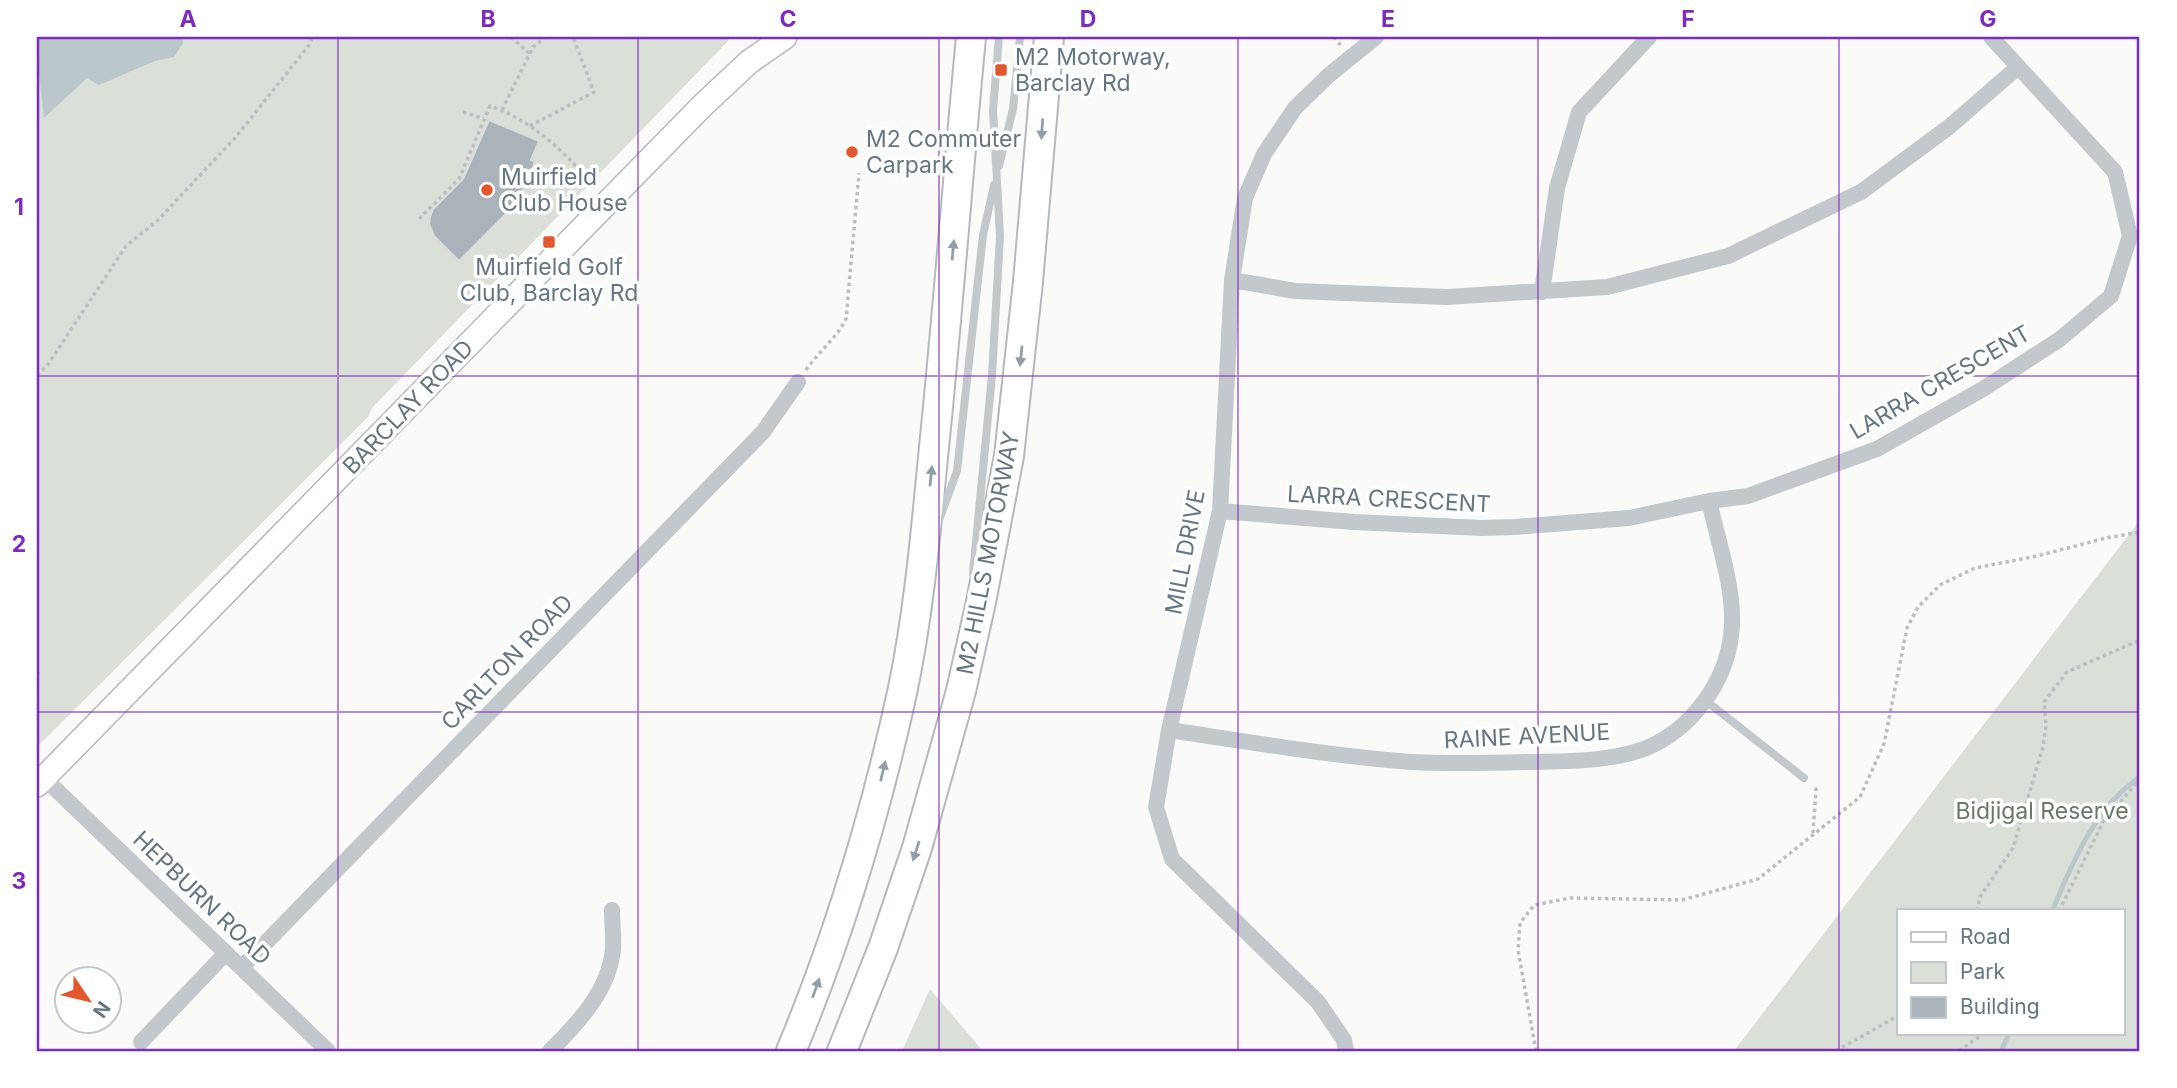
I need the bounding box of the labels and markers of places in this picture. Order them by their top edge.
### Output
place label: M2 Motorway, Barclay Rd [1015,43,1171,97]
marker: M2 Motorway, Barclay Rd [993,62,1009,78]
place label: M2 Commuter Carpark [866,125,1021,179]
marker: M2 Commuter Carpark [844,144,860,160]
place label: Muirfield Club House [501,163,628,217]
marker: Muirfield Club House [479,182,495,198]
marker: Muirfield Golf Club, Barclay Rd [541,234,557,250]
place label: Muirfield Golf Club, Barclay Rd [460,253,638,307]

